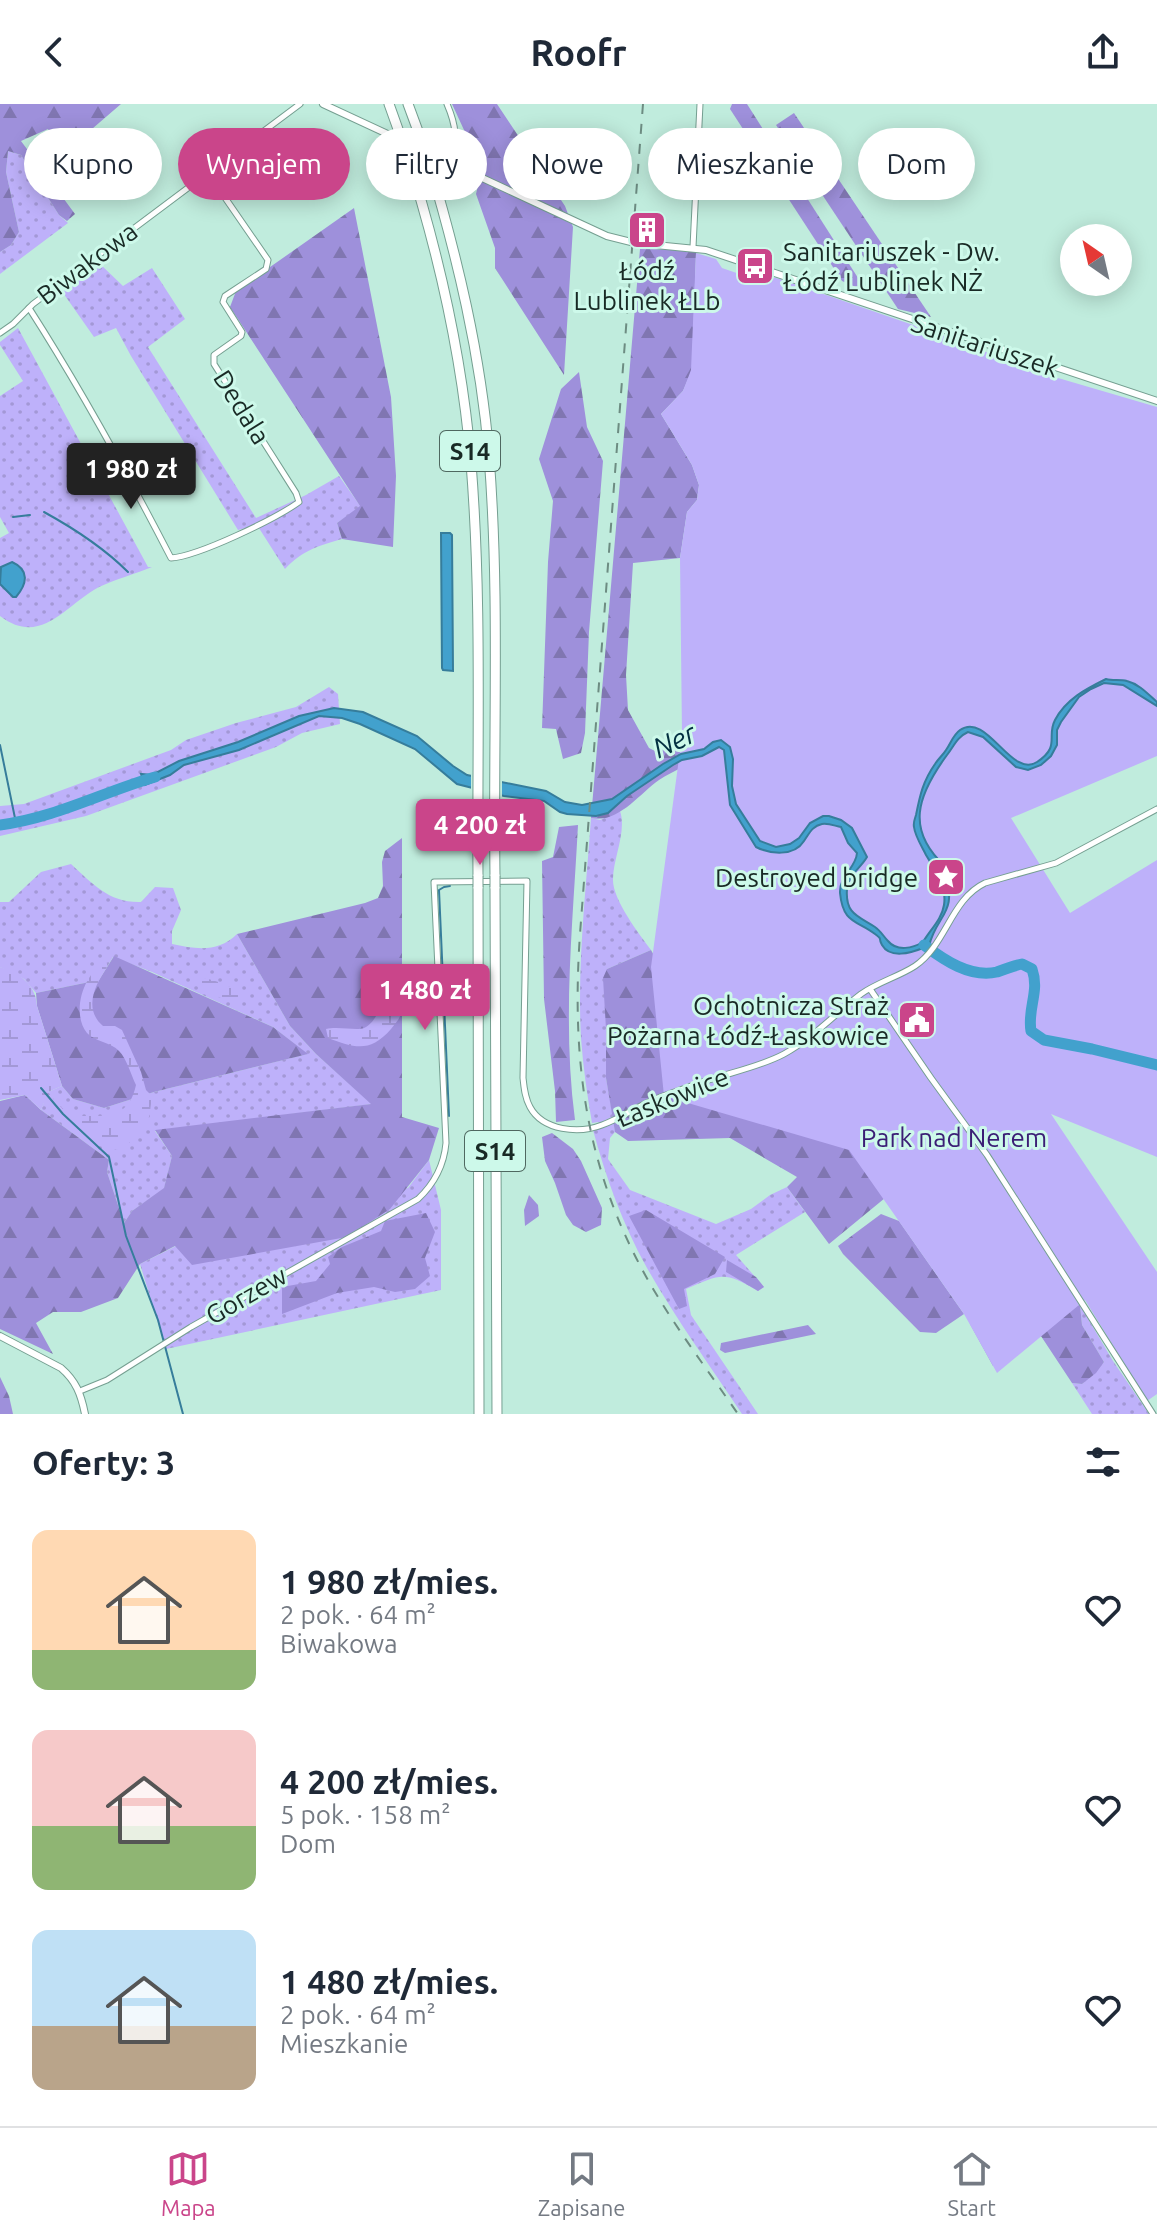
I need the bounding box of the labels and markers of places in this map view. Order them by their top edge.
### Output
building icon: Łódź Lublinek ŁLb [626,209,668,251]
place label: Sanitariuszek - Dw. Łódź Lublinek NŻ [783,237,1000,296]
bus stop icon: Sanitariuszek - Dw. Łódź Lublinek NŻ [734,245,776,287]
place label: Łódź Lublinek ŁLb [574,256,720,315]
pin: 1 980 zł [48,443,214,511]
pin: 4 200 zł [397,799,563,867]
place icon: Destroyed bridge [925,856,967,898]
place label: Destroyed bridge [715,863,918,892]
pin: 1 480 zł [342,964,508,1032]
place label: Ochotnicza Straż Pożarna Łódź-Łaskowice [607,991,889,1050]
public building icon: Ochotnicza Straż Pożarna Łódź-Łaskowice [896,999,938,1041]

